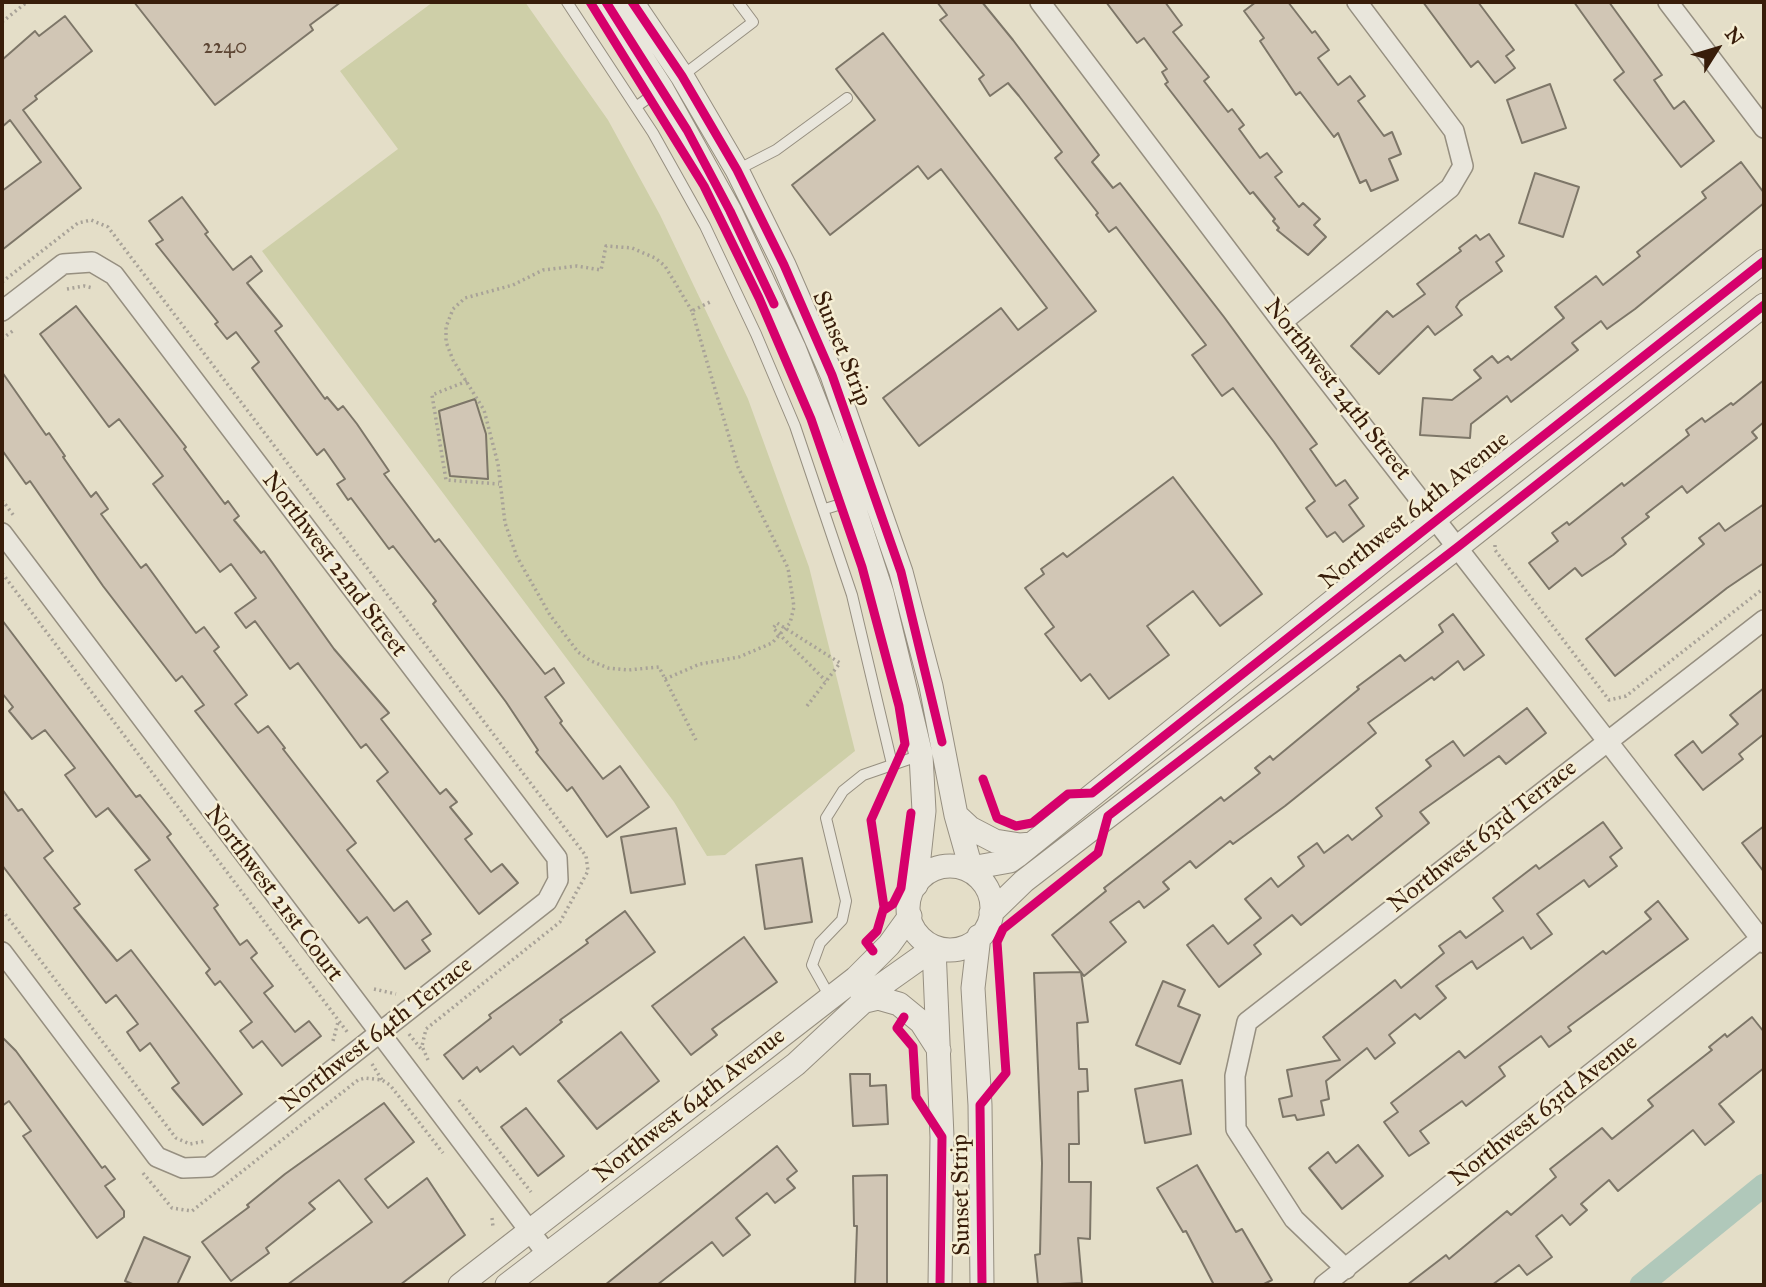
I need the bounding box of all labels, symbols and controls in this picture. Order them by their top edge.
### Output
north arrow [1682,14,1752,84]
text: N [1720,23,1748,49]
house number: 2240 [203,35,247,61]
street label: Sunset Strip [805,287,877,411]
street label: Northwest 24th Street [1257,293,1417,487]
street label: Northwest 64th Avenue [1314,426,1516,596]
street label: Northwest 22nd Street [255,467,413,663]
street label: Northwest 63rd Terrace [1383,754,1583,920]
street label: Northwest 21st Court [197,800,349,988]
street label: Northwest 64th Terrace [275,951,479,1119]
street label: Northwest 64th Avenue [588,1022,792,1190]
street label: Northwest 63rd Avenue [1444,1029,1644,1193]
street label: Sunset Strip [947,1134,977,1256]

